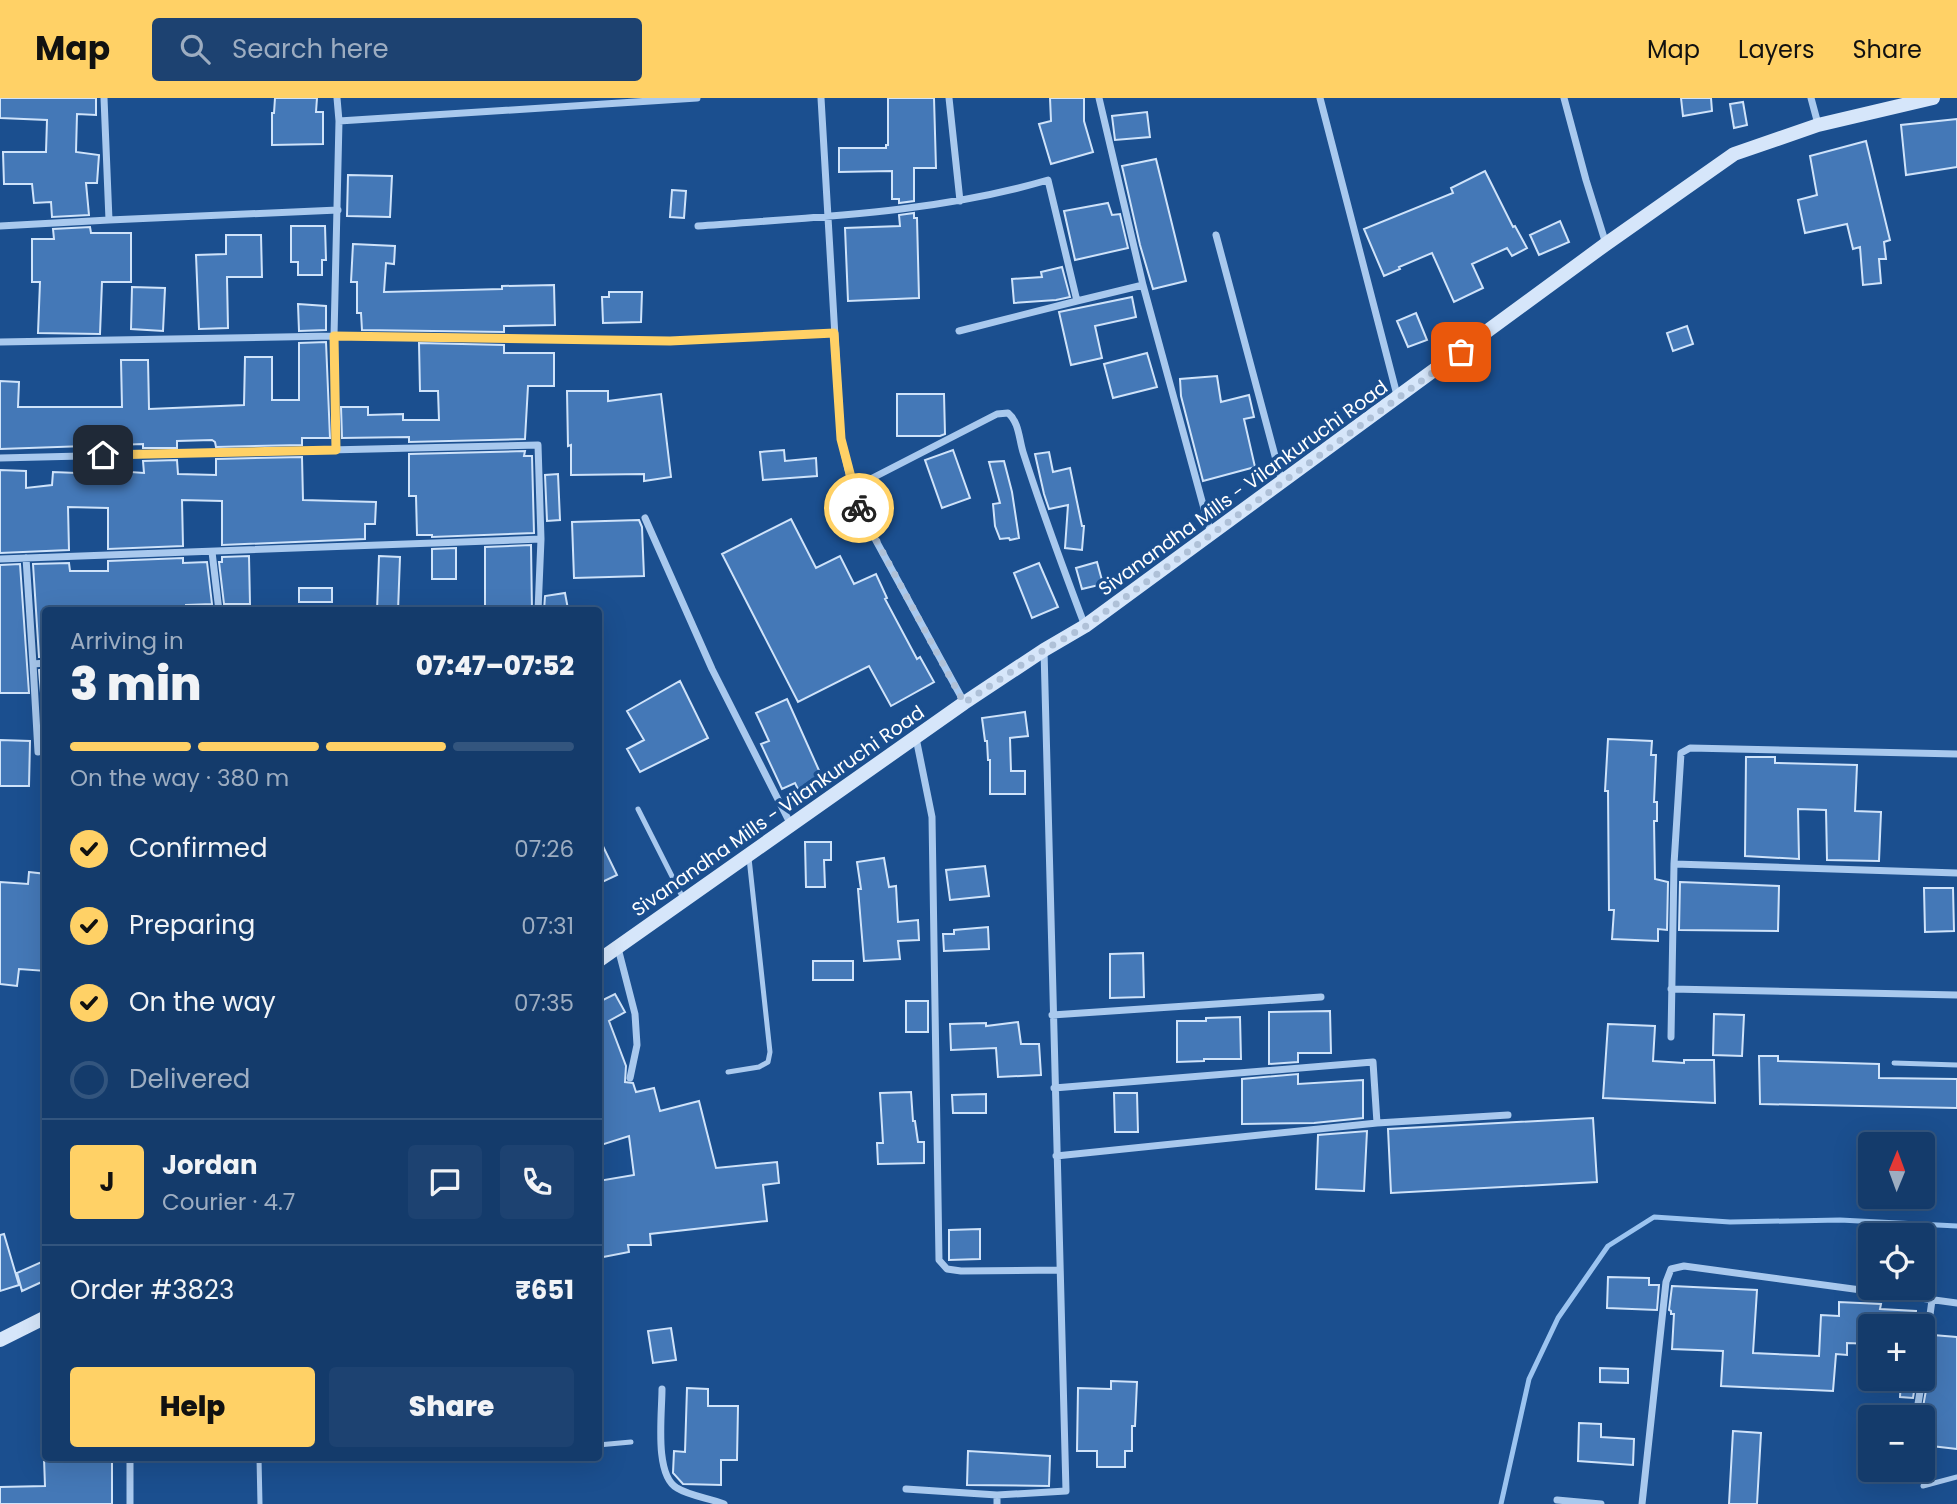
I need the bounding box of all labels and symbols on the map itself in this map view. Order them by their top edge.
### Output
pin [1431,322,1491,382]
street label: Sivanandha Mills - Vilankuruchi Road [1093,374,1393,602]
pin [73,425,133,485]
courier [824,473,894,543]
street label: Sivanandha Mills - Vilankuruchi Road [626,699,930,923]
north arrow [1858,1132,1936,1209]

